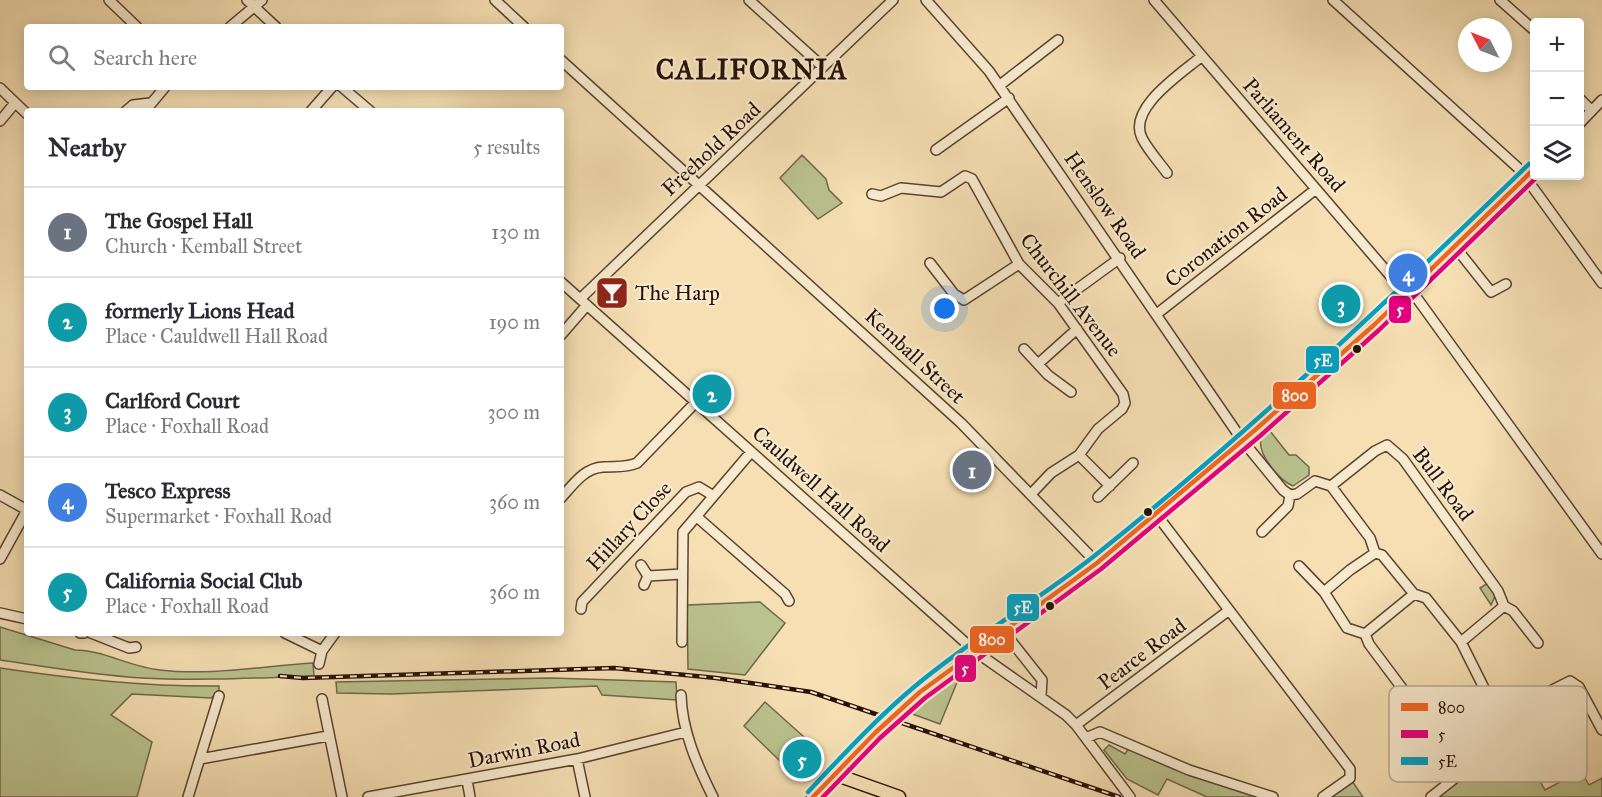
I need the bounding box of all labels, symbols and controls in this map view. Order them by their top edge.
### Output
north arrow [1458,18,1512,72]
map controls [1530,18,1584,180]
button: + [1530,18,1584,72]
search box [24,24,564,90]
icon: search [45,41,78,74]
text: Search here [93,44,197,71]
district label: CALIFORNIA [656,53,848,86]
button: − [1530,72,1584,126]
street label: Parliament Road [1237,73,1351,198]
street label: Freehold Road [656,96,766,201]
button: layers [1530,126,1584,180]
text: Nearby [48,131,126,163]
text: 5 results [473,135,540,159]
street label: Henslow Road [1059,146,1152,264]
street label: Coronation Road [1160,181,1293,293]
text: The Gospel Hall [105,207,253,234]
text: 1 [64,220,71,244]
text: 130 m [491,220,540,244]
street label: Churchill Avenue [1015,228,1128,362]
text: Church · Kemball Street [105,234,302,258]
pin: 4 [1388,250,1428,296]
bar icon: The Harp [594,275,630,311]
place label: The Harp [635,280,720,306]
pin: 3 [1322,282,1360,326]
your location [930,294,959,323]
line badge: 5 [1388,295,1412,324]
text: formerly Lions Head [105,297,294,324]
text: 5 [1396,300,1404,319]
street label: Kemball Street [859,303,971,410]
text: 2 [63,310,72,334]
text: 190 m [489,310,540,334]
text: Place · Cauldwell Hall Road [105,324,328,348]
unlabelled marker [1351,343,1363,355]
line badge: 5E [1305,345,1340,374]
text: 5E [1314,351,1333,370]
pin: 2 [692,372,732,416]
line badge: 800 [1272,381,1317,410]
text: 800 [1281,386,1309,405]
text: Carlford Court [105,387,240,414]
text: 3 [64,400,72,424]
text: 300 m [488,400,540,424]
text: Place · Foxhall Road [105,414,269,438]
street label: Cauldwell Hall Road [747,420,896,558]
street label: Bull Road [1407,442,1479,526]
pin: 1 [952,448,992,492]
street label: Hillary Close [581,475,677,576]
text: Tesco Express [105,477,231,504]
text: 4 [62,490,73,514]
text: 360 m [489,490,540,514]
text: Supermarket · Foxhall Road [105,504,332,528]
unlabelled marker [1142,506,1154,518]
text: California Social Club [105,567,302,594]
text: 5 [63,580,72,604]
text: 360 m [489,580,540,604]
line badge: 5E [1006,593,1040,622]
text: Place · Foxhall Road [105,594,269,618]
text: 5E [1014,598,1033,617]
unlabelled marker [1044,600,1056,612]
street label: Pearce Road [1093,612,1192,696]
line badge: 800 [969,625,1015,654]
text: 800 [978,630,1006,649]
line badge: 5 [954,654,977,683]
text: 5 [961,659,969,678]
legend [1389,686,1587,782]
text: 800 [1438,698,1465,717]
text: 5 [1438,725,1446,744]
street label: Darwin Road [466,726,583,774]
pin: 5 [782,736,822,782]
text: 5E [1438,752,1457,771]

